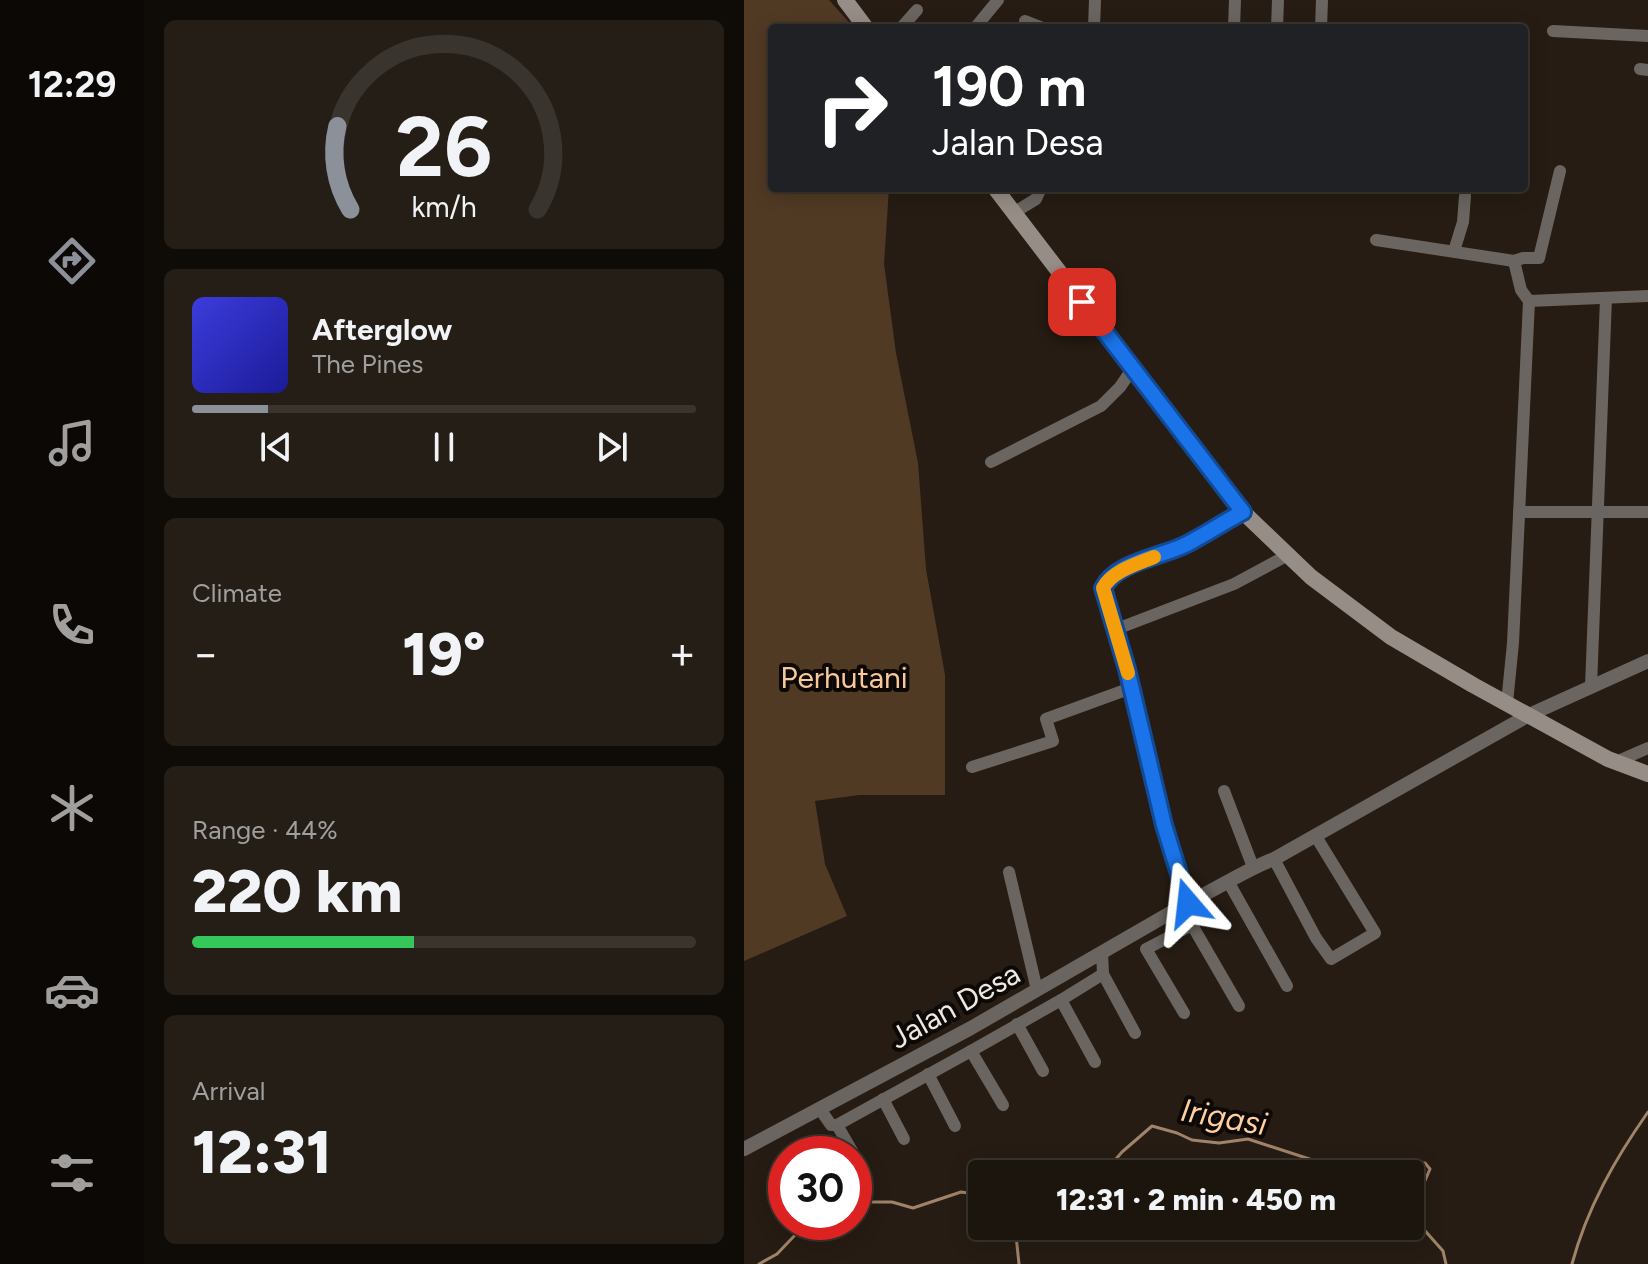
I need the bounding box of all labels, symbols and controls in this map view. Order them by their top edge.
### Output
text: 190 m [932,53,1087,120]
icon: right [800,56,904,160]
text: 12:29 [28,63,116,106]
text: 26 [396,97,492,197]
text: Jalan Desa [932,121,1104,164]
text: km/h [411,191,477,225]
icon: directions [44,233,100,289]
pin [1048,268,1116,336]
icon: arrive [1060,280,1104,324]
text: Afterglow [312,311,452,348]
text: The Pines [312,348,423,380]
icon: music [44,415,100,471]
icon: previous [254,425,298,469]
icon: pause [422,425,466,469]
icon: next [590,425,634,469]
text: Climate [192,577,282,609]
icon: phone [44,597,100,653]
text: 19° [402,618,486,690]
text: − [192,627,219,680]
text: + [669,627,696,680]
park label: Perhutani [780,659,908,696]
icon: climate [44,780,100,836]
text: Range · 44% [192,814,338,846]
text: 220 km [192,855,402,927]
position arrow [1146,861,1230,945]
street label: Jalan Desa [883,955,1026,1056]
icon: car [44,962,100,1018]
text: Arrival [192,1075,265,1107]
water label: Irigasi [1178,1091,1271,1143]
text: 12:31 [192,1116,332,1188]
speed limit sign: 30 [768,1136,872,1240]
icon: filters [44,1145,100,1201]
text: 12:31 · 2 min · 450 m [1056,1181,1336,1218]

